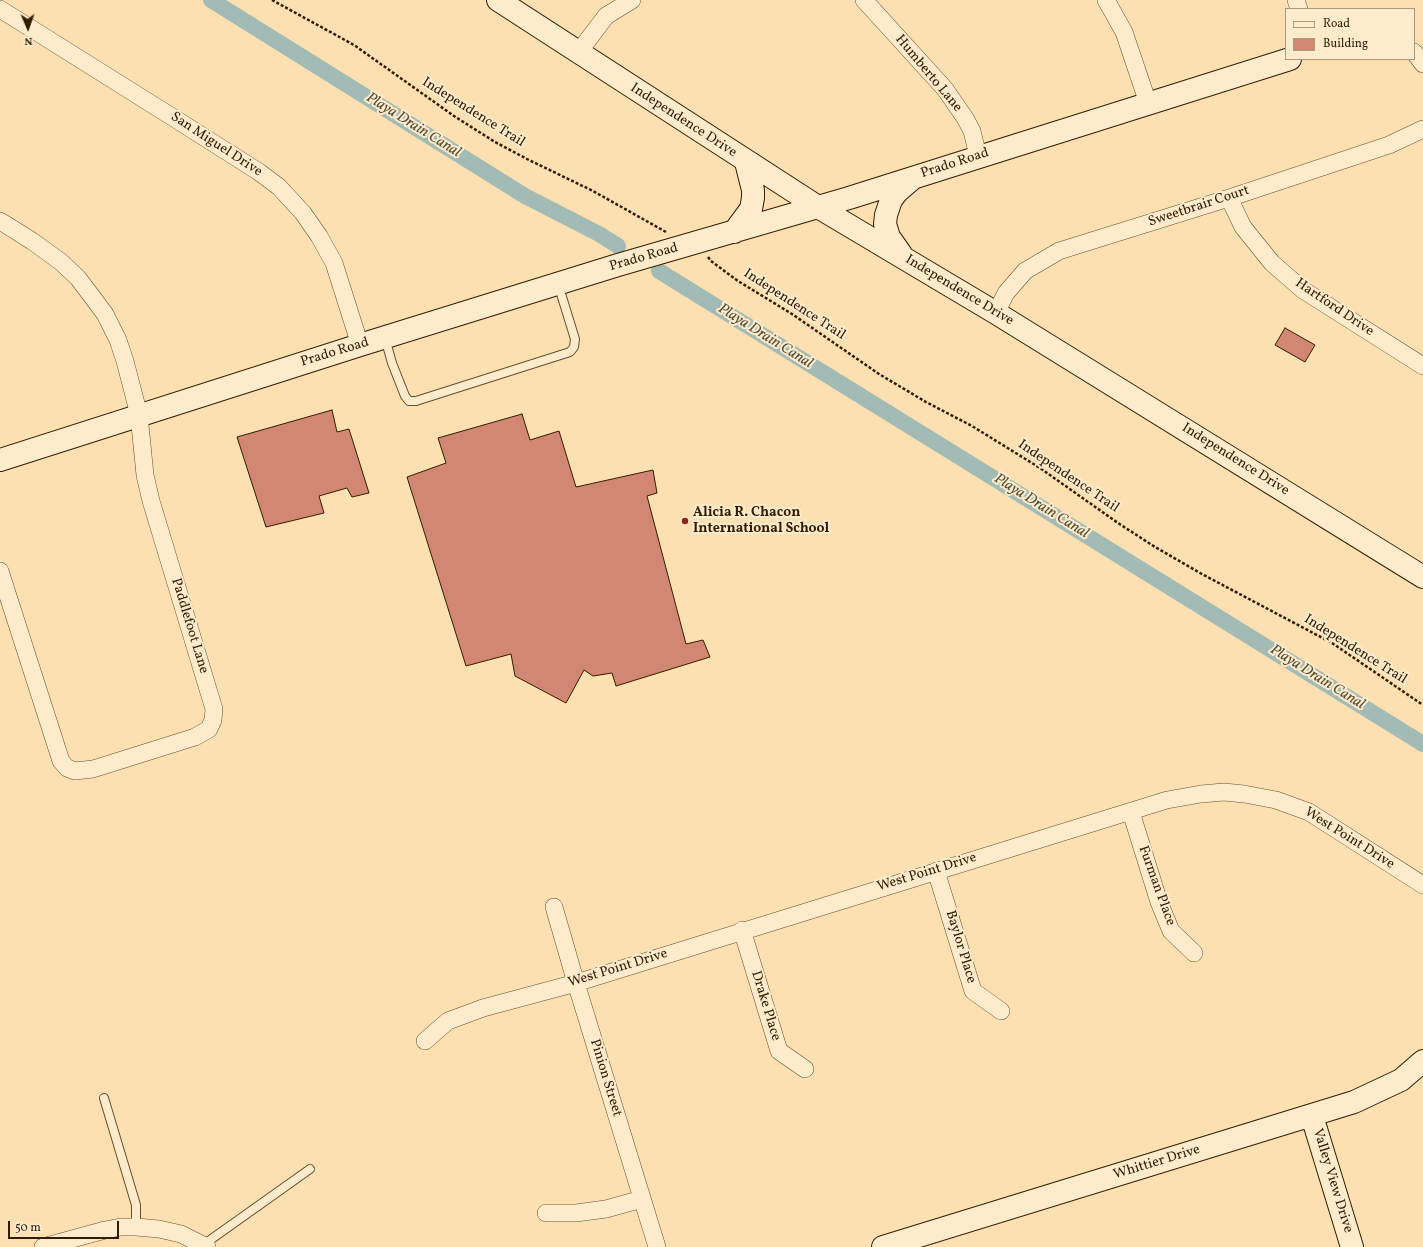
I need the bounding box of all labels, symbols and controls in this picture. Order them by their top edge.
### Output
north arrow [8,8,48,48]
legend [1285,8,1415,60]
text: Road [1323,16,1350,32]
street label: Humberto Lane [891,32,965,116]
text: N [24,33,33,48]
text: Building [1323,36,1368,52]
street label: Independence Trail [418,75,528,151]
street label: Independence Drive [627,80,739,162]
water label: Playa Drain Canal [362,90,464,162]
street label: San Miguel Drive [167,109,265,181]
street label: Prado Road [919,145,991,183]
street label: Sweetbrair Court [1146,183,1252,231]
street label: Prado Road [608,240,680,276]
street label: Independence Drive [902,252,1016,330]
street label: Independence Trail [740,266,848,344]
street label: Hartford Drive [1291,276,1377,340]
water label: Playa Drain Canal [714,301,816,373]
street label: Prado Road [299,335,371,371]
street label: Independence Drive [1178,420,1292,500]
street label: Independence Trail [1014,437,1122,517]
water label: Playa Drain Canal [990,471,1092,543]
place label: Alicia R. Chacon International School [693,505,829,538]
marker: Alicia R. Chacon International School [680,516,690,526]
street label: Paddlefoot Lane [167,576,211,676]
street label: Independence Trail [1300,612,1410,688]
water label: Playa Drain Canal [1266,642,1368,714]
street label: West Point Drive [1301,805,1397,873]
street label: Furman Place [1134,844,1178,928]
street label: West Point Drive [875,850,979,896]
street label: Baylor Place [941,909,979,985]
street label: West Point Drive [566,946,670,992]
street label: Drake Place [746,969,784,1043]
street label: Pinion Street [585,1037,625,1119]
street label: Valley View Drive [1308,1127,1356,1235]
street label: Whittier Drive [1112,1142,1202,1184]
scale bar [10,1213,121,1239]
text: 50 m [15,1220,41,1236]

